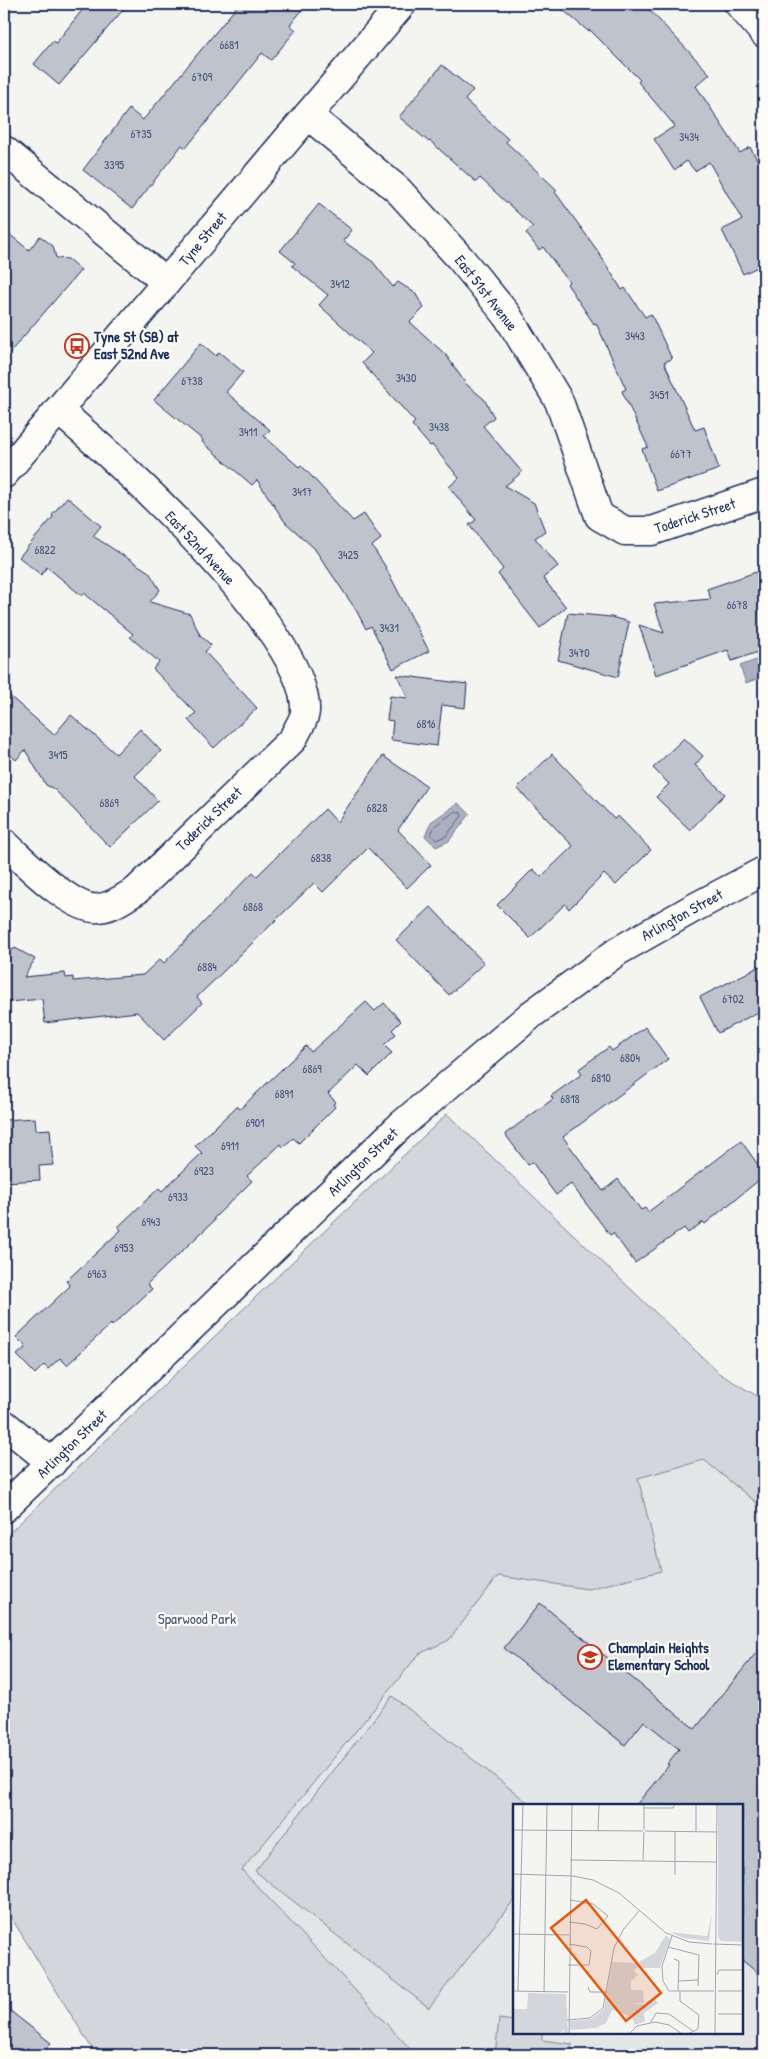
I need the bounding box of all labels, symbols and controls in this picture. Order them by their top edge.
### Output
house number: 6681 [219,36,239,53]
house number: 6709 [192,68,213,85]
house number: 6735 [130,125,152,142]
house number: 3434 [679,128,699,145]
house number: 3395 [104,156,124,173]
street label: Tyne Street [174,207,232,270]
street label: East 51st Avenue [450,250,523,335]
house number: 3412 [330,275,350,292]
place label: Tyne St (SB) at East 52nd Ave [93,326,179,364]
house number: 3443 [625,327,645,344]
bus stop icon: Tyne St (SB) at East 52nd Ave [64,333,90,359]
house number: 3430 [396,369,416,386]
house number: 6738 [181,372,203,389]
house number: 3451 [649,386,669,403]
house number: 3438 [429,418,449,435]
house number: 3411 [239,423,257,440]
house number: 6677 [670,445,692,462]
house number: 3417 [292,483,312,500]
street label: Toderick Street [651,492,739,539]
street label: East 52nd Avenue [160,506,240,589]
house number: 6822 [34,541,56,558]
house number: 3425 [338,546,358,563]
house number: 6678 [727,596,747,613]
house number: 3431 [379,619,399,636]
house number: 3470 [568,644,590,661]
house number: 6816 [416,715,436,732]
house number: 3415 [48,746,68,763]
street label: Toderick Street [171,781,247,856]
house number: 6869 [99,794,119,811]
house number: 6828 [367,799,387,816]
house number: 6838 [311,849,331,866]
street label: Arlington Street [637,883,727,946]
house number: 6868 [243,898,263,915]
house number: 6884 [197,958,217,975]
house number: 6702 [722,990,744,1007]
house number: 6804 [620,1049,640,1066]
house number: 6869 [302,1060,322,1077]
house number: 6810 [591,1069,611,1086]
house number: 6891 [275,1085,293,1102]
house number: 6818 [560,1090,580,1107]
house number: 6901 [246,1114,264,1131]
street label: Arlington Street [323,1122,403,1201]
house number: 6911 [221,1137,239,1154]
house number: 6923 [194,1162,214,1179]
house number: 6933 [168,1188,188,1205]
house number: 6943 [141,1213,161,1230]
house number: 6953 [114,1239,134,1256]
house number: 6963 [87,1265,107,1282]
street label: Arlington Street [32,1404,112,1483]
park label: Sparwood Park [158,1608,236,1629]
place label: Champlain Heights Elementary School [608,1637,710,1676]
school or university icon: Champlain Heights Elementary School [577,1644,603,1670]
inset map [513,1804,743,2034]

